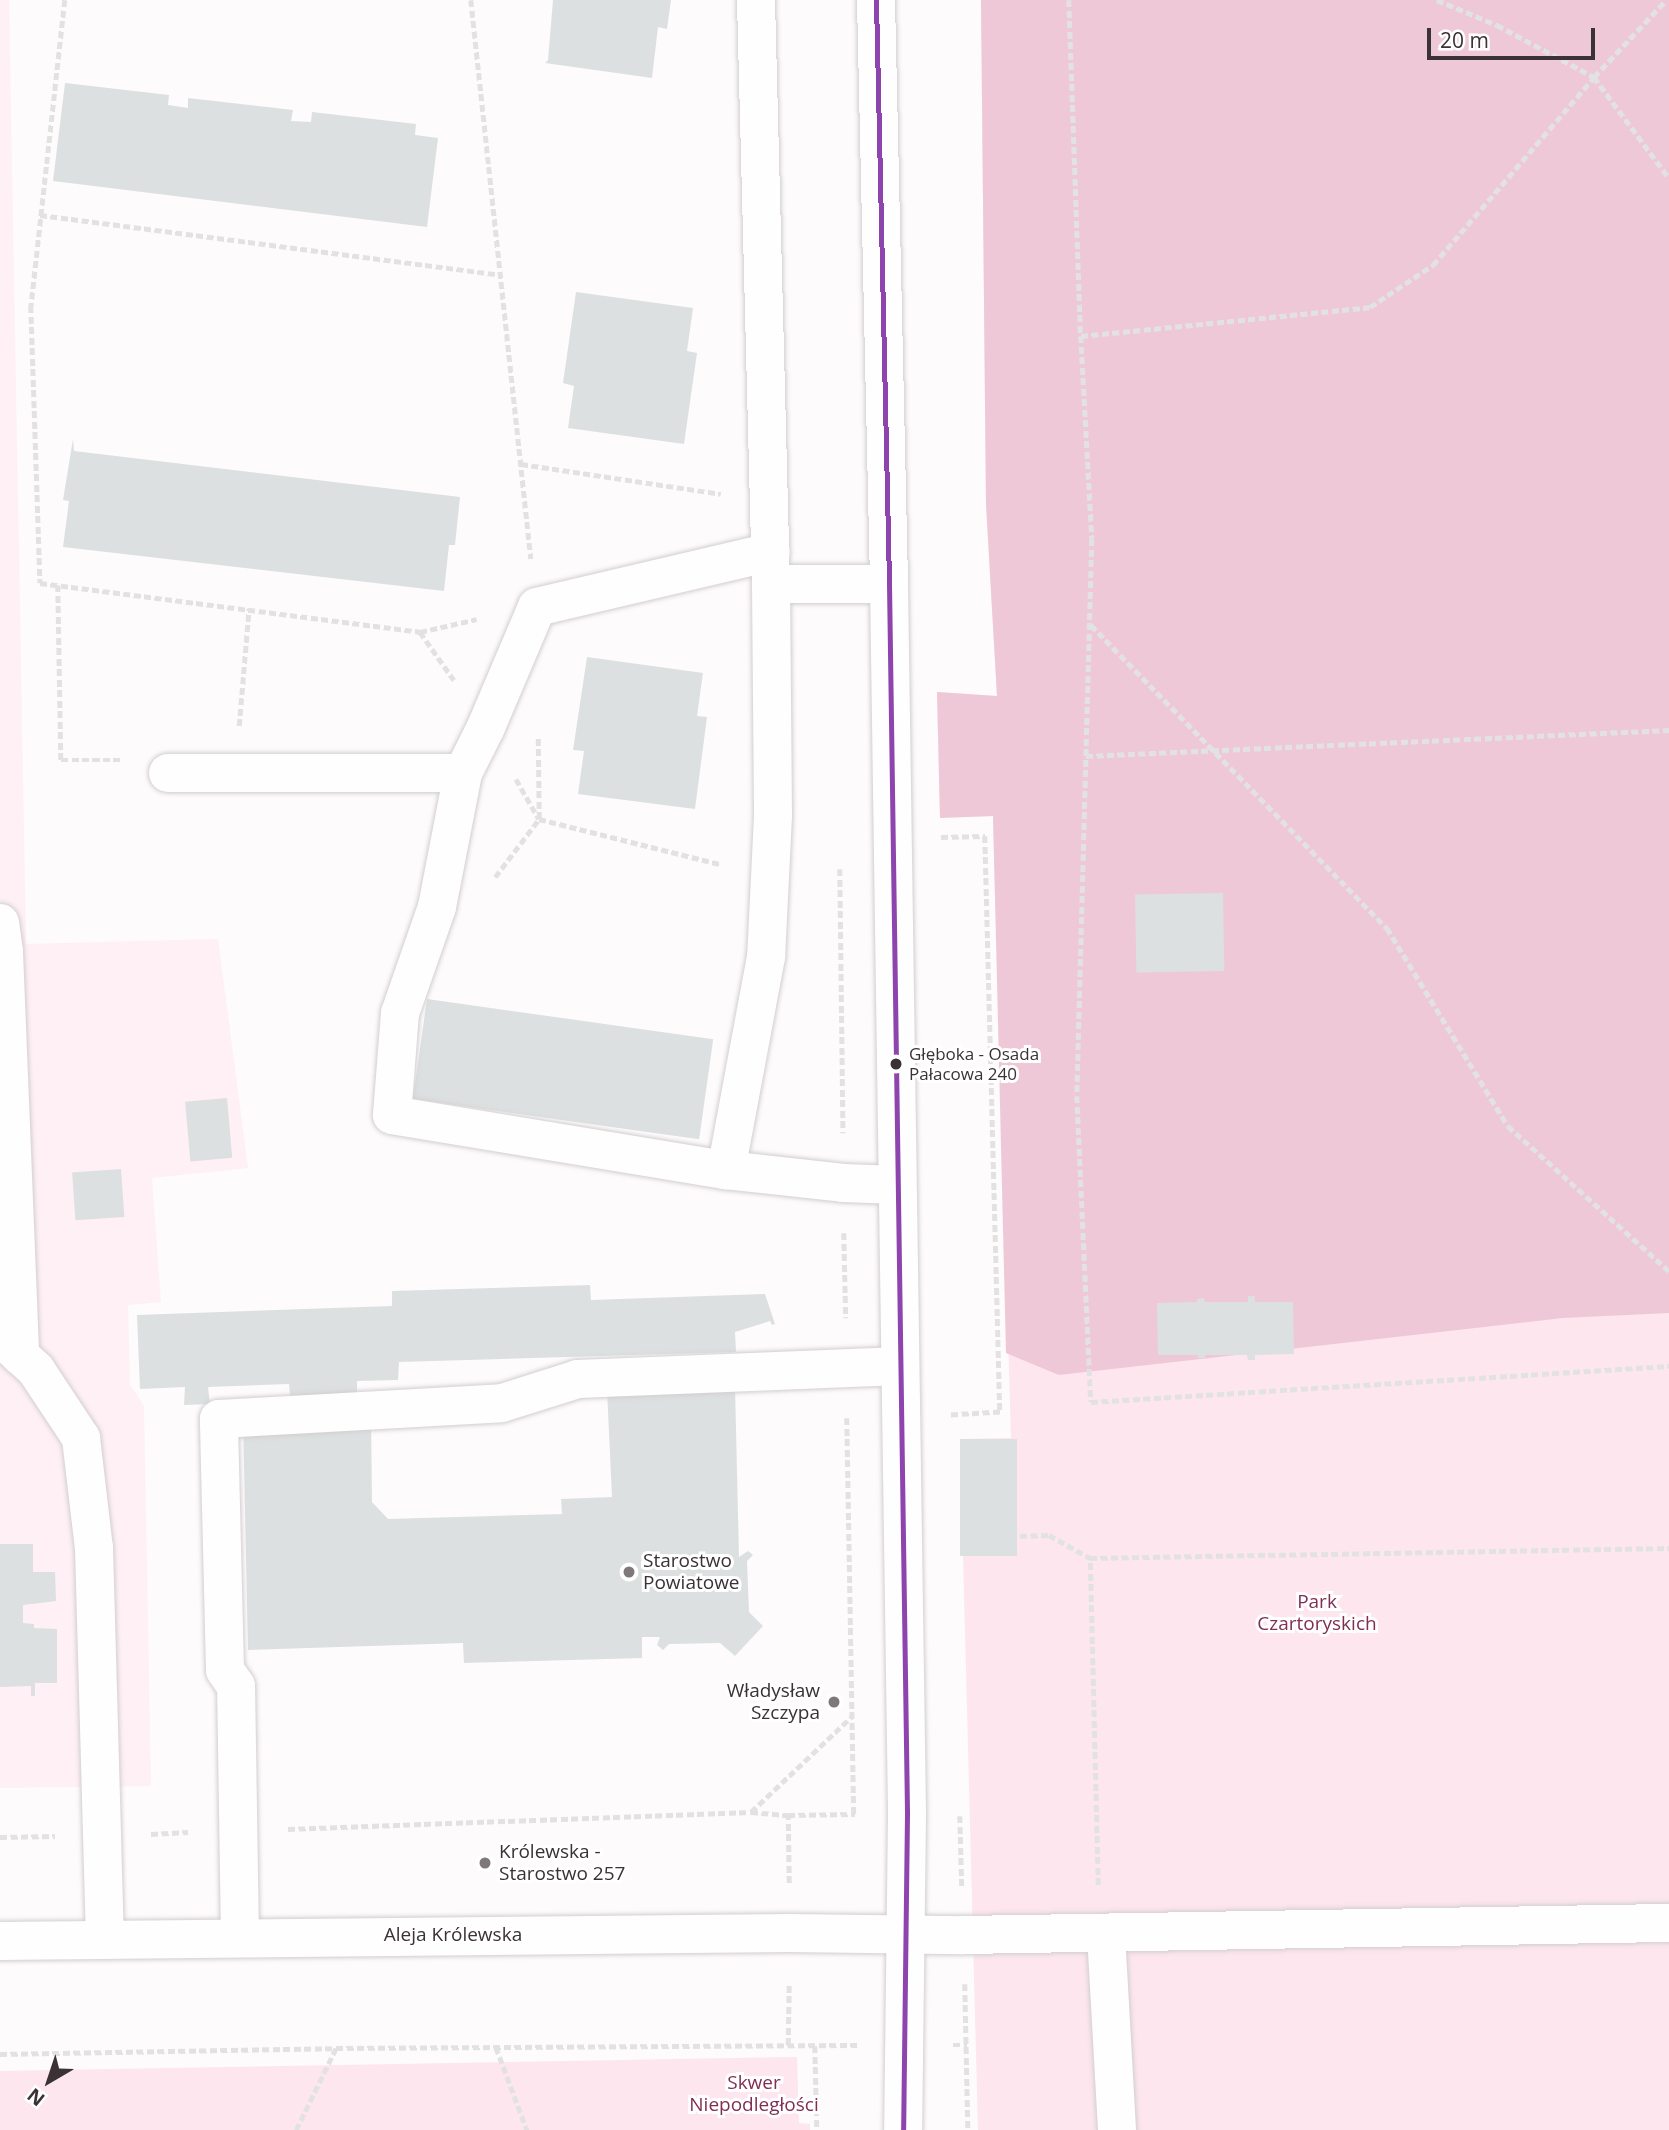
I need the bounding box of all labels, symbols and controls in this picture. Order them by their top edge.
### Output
scale bar [1431,14,1599,58]
text: 20 m [1440,26,1489,54]
place label: Głęboka - Osada Pałacowa 240 [909,1044,1039,1084]
marker: Głęboka - Osada Pałacowa 240 [889,1057,903,1071]
place label: Starostwo Powiatowe [643,1550,740,1594]
marker: Starostwo Powiatowe [621,1564,637,1580]
park label: Park Czartoryskich [1257,1591,1377,1635]
place label: Władysław Szczypa [727,1680,820,1724]
marker: Władysław Szczypa [826,1694,842,1710]
place label: Królewska - Starostwo 257 [499,1841,625,1885]
marker: Królewska - Starostwo 257 [477,1855,493,1871]
street label: Aleja Królewska [384,1924,522,1946]
north arrow [14,2046,84,2116]
park label: Skwer Niepodległości [689,2072,819,2116]
text: N [22,2082,50,2112]

